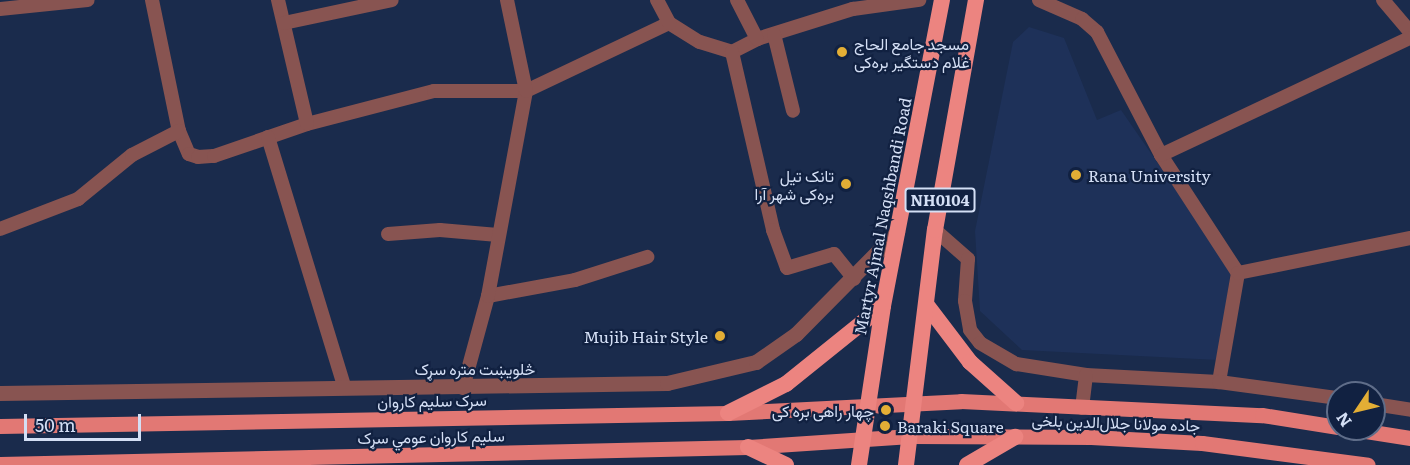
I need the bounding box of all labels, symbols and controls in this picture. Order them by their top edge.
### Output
place label: مسجد جامع الحاج غلام دستگیر بره‌کی [854,33,970,71]
marker: مسجد جامع الحاج غلام دستگیر بره‌کی [835,45,849,59]
street label: Martyr Ajmal Naqshbandi Road [850,96,914,336]
place label: تانک تیل بره‌کی شهر آرا [754,165,834,203]
place label: Rana University [1088,165,1211,185]
marker: Rana University [1069,168,1083,182]
marker: تانک تیل بره‌کی شهر آرا [839,177,853,191]
road number: NH0104 [904,188,976,212]
place label: Mujib Hair Style [584,326,708,346]
marker: Mujib Hair Style [713,329,727,343]
street label: څلویښت متره سړک [415,358,535,378]
north arrow [1326,381,1386,441]
street label: سرک سلیم کاروان [377,389,487,411]
place label: چهار راهی بره کی [772,400,874,420]
scale bar [27,402,144,440]
marker: چهار راهی بره کی [879,403,893,417]
text: N [1329,408,1357,433]
street label: جاده مولانا جلال‌الدین بلخی [1031,409,1201,435]
text: 50 m [35,411,76,438]
place label: Baraki Square [897,416,1004,436]
marker: Baraki Square [878,419,892,433]
street label: سلیم کاروان عومي سړک [357,425,505,447]

